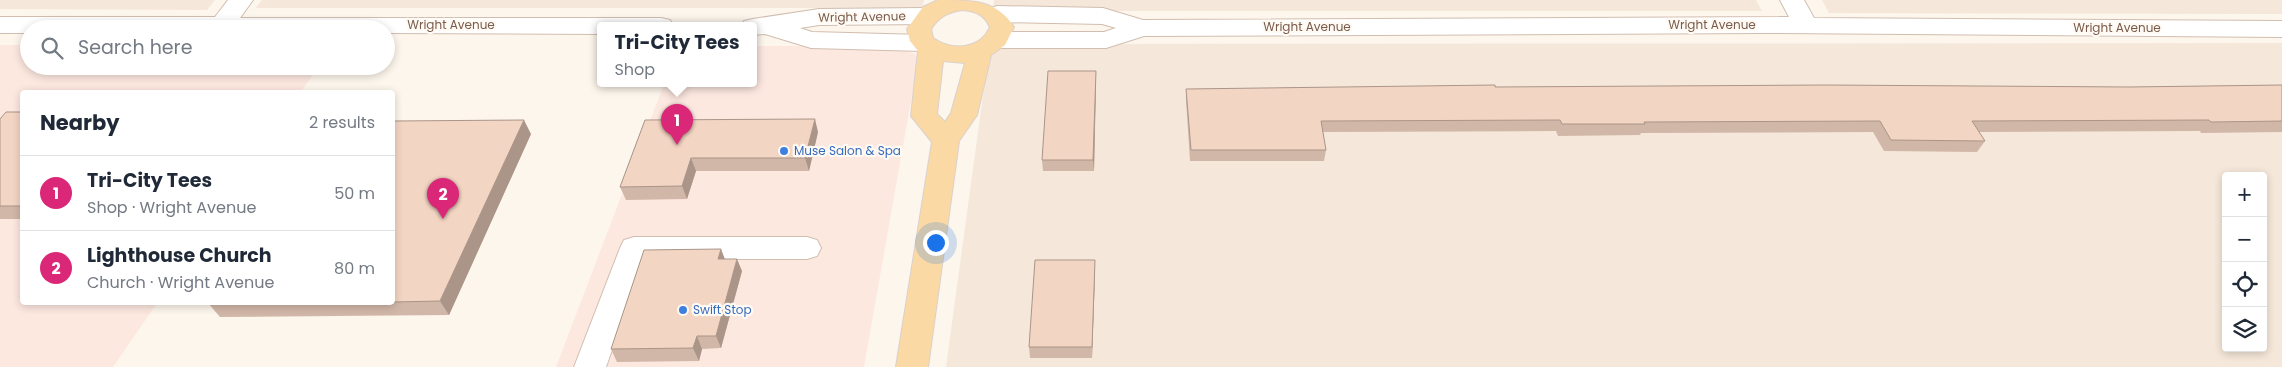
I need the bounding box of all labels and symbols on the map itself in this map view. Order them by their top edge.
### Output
street label: Wright Avenue [818,7,906,26]
street label: Wright Avenue [407,16,495,33]
street label: Wright Avenue [1668,16,1756,33]
street label: Wright Avenue [1263,18,1351,35]
street label: Wright Avenue [2073,19,2161,36]
pin: 1 [661,104,693,145]
place label: Muse Salon & Spa [794,142,901,159]
marker: Muse Salon & Spa [778,145,790,157]
pin: 2 [427,178,459,219]
your location [923,230,949,256]
place label: Swift Stop [693,301,752,318]
marker: Swift Stop [677,304,689,316]

